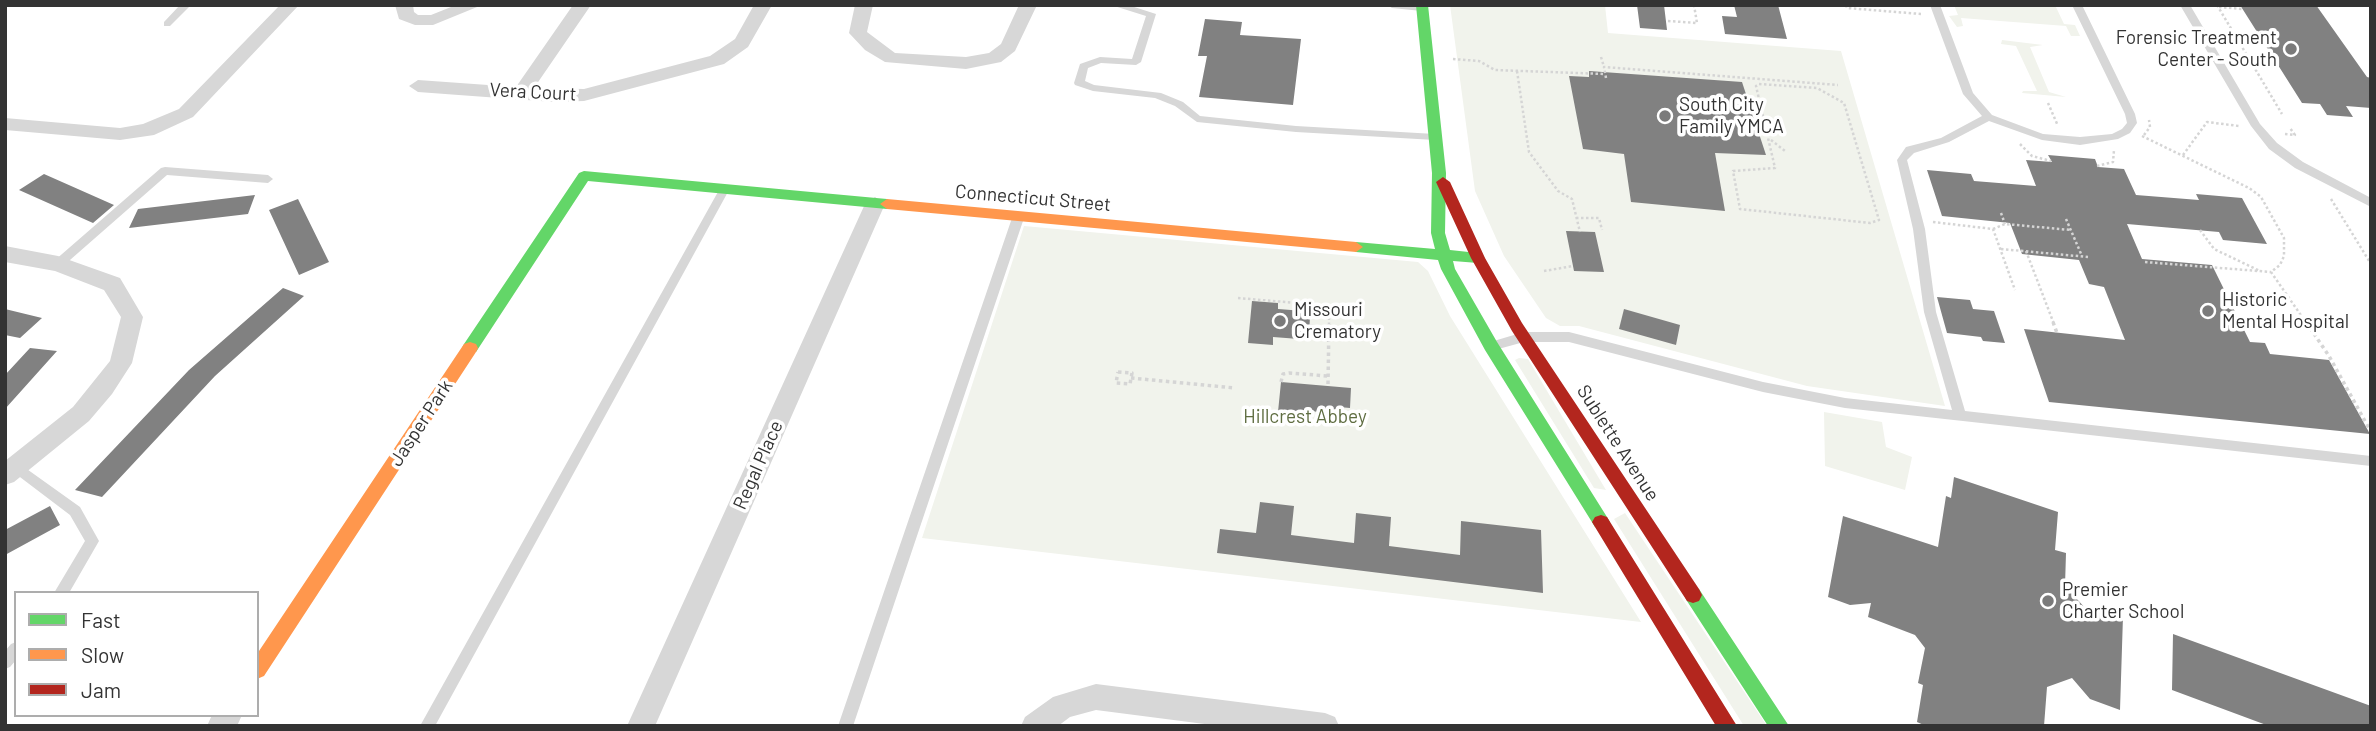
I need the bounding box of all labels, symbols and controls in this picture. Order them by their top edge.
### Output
place label: Forensic Treatment Center - South [2116,27,2277,71]
marker: Forensic Treatment Center - South [2283,41,2299,57]
street label: Vera Court [489,78,577,106]
place label: South City Family YMCA [1679,94,1784,138]
marker: South City Family YMCA [1657,108,1673,124]
street label: Connecticut Street [954,180,1112,216]
place label: Historic Mental Hospital [2222,289,2349,333]
place label: Missouri Crematory [1294,299,1381,343]
marker: Historic Mental Hospital [2200,303,2216,319]
marker: Missouri Crematory [1272,313,1288,329]
street label: Jasper Park [385,376,457,470]
street label: Sublette Avenue [1572,381,1664,505]
park label: Hillcrest Abbey [1243,406,1367,428]
street label: Regal Place [728,417,788,513]
place label: Premier Charter School [2062,579,2184,623]
legend [14,591,259,717]
marker: Premier Charter School [2040,593,2056,609]
text: Fast [81,607,121,632]
text: Slow [81,642,124,667]
text: Jam [81,677,121,702]

